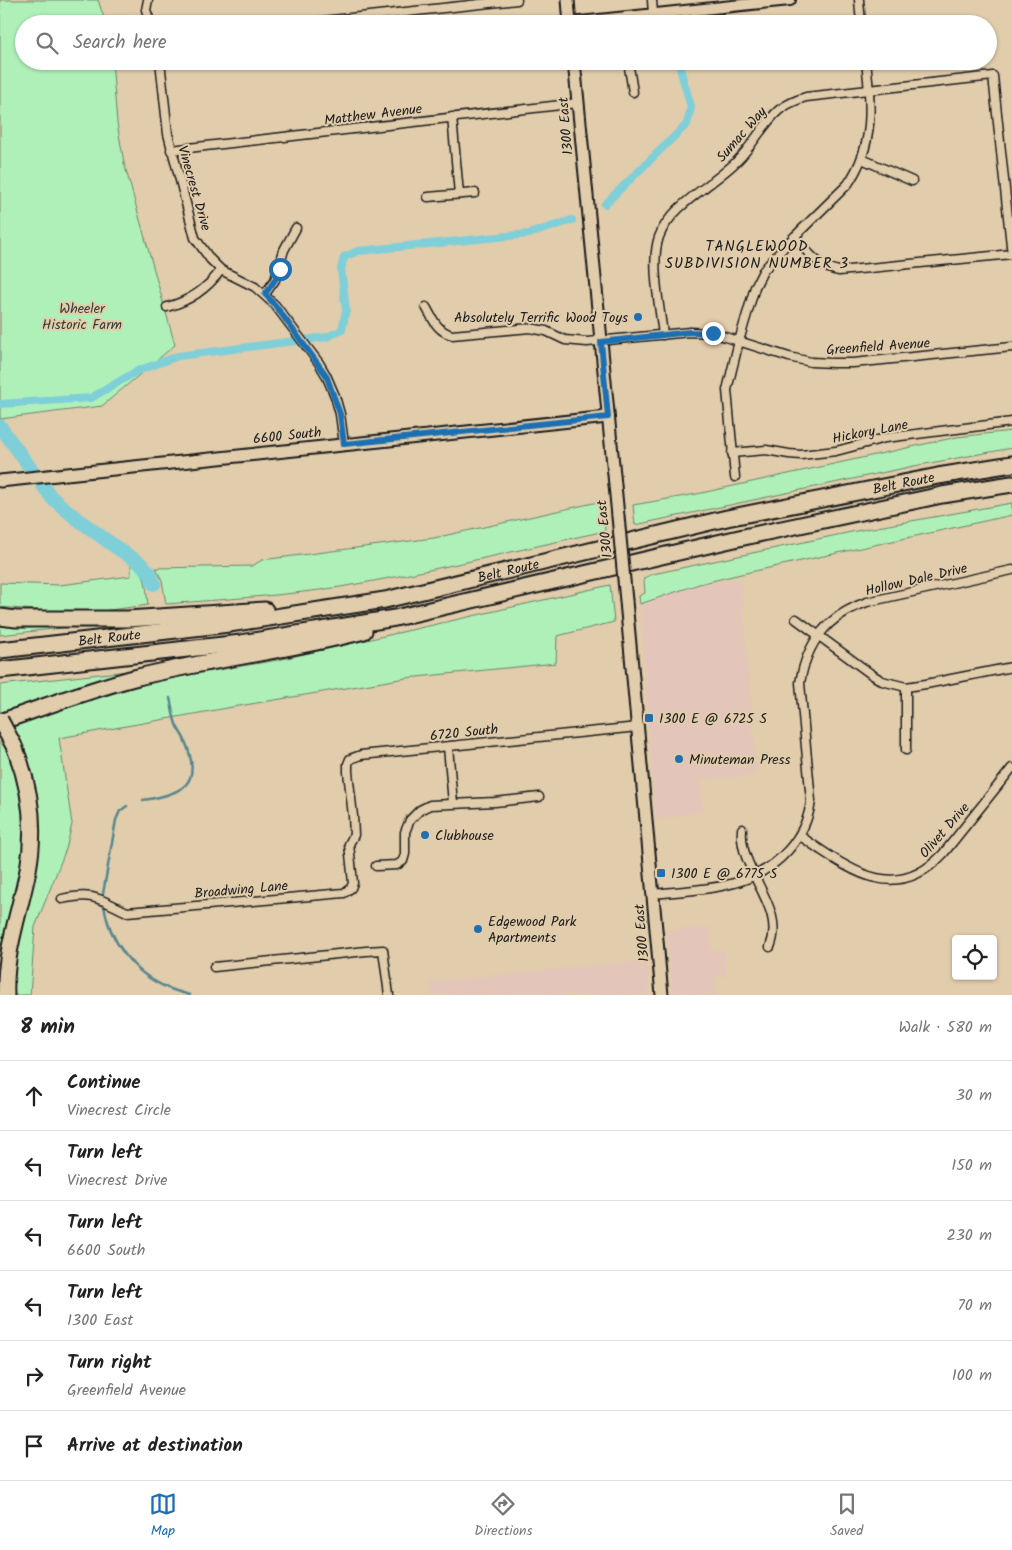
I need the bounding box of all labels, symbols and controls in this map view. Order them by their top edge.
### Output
search box [15,15,997,70]
text: Search here [73,28,167,58]
icon: search [33,29,61,57]
street label: 1300 East [552,95,579,156]
street label: Matthew Avenue [323,98,424,132]
street label: Sumac Way [711,102,773,167]
street label: Vinecrest Drive [171,143,217,234]
district label: TANGLEWOOD SUBDIVISION NUMBER 3 [665,235,849,276]
route start [269,258,292,281]
park label: Wheeler Historic Farm [42,298,122,336]
place label: Absolutely Terrific Wood Toys [454,307,628,329]
marker: Absolutely Terrific Wood Toys [632,311,644,323]
route end [702,322,725,345]
street label: Greenfield Avenue [825,332,931,362]
street label: Hickory Lane [830,414,911,450]
street label: 6600 South [252,421,322,451]
street label: Belt Route [871,467,937,501]
street label: 1300 East [591,498,619,559]
street label: Belt Route [475,553,542,589]
street label: Hollow Dale Drive [863,557,970,602]
street label: Belt Route [77,624,142,653]
place label: 1300 E @ 6725 S [659,708,767,730]
marker: 1300 E @ 6725 S [643,712,655,724]
street label: 6720 South [429,718,499,748]
place label: Minuteman Press [689,749,791,771]
marker: Minuteman Press [673,753,685,765]
street label: Olivet Drive [914,797,976,863]
place label: Clubhouse [435,825,494,847]
marker: Clubhouse [419,829,431,841]
place label: 1300 E @ 6775 S [671,863,778,885]
marker: 1300 E @ 6775 S [655,867,667,879]
street label: Broadwing Lane [193,875,290,905]
street label: 1300 East [628,902,655,963]
place label: Edgewood Park Apartments [488,911,577,949]
marker: Edgewood Park Apartments [472,923,484,935]
map controls [952,935,997,980]
button: locate [952,935,997,980]
text: 8 min [20,1011,75,1044]
text: Walk · 580 m [899,1015,992,1040]
text: Continue [67,1068,140,1098]
icon: ahead [20,1082,48,1110]
text: 30 m [956,1083,992,1108]
text: Vinecrest Circle [67,1098,171,1123]
text: Turn left [67,1138,142,1168]
icon: left [20,1152,48,1180]
text: 150 m [951,1153,992,1178]
text: Vinecrest Drive [67,1168,167,1193]
text: Turn left [67,1208,142,1238]
icon: left [20,1222,48,1250]
text: 230 m [946,1223,992,1248]
text: 6600 South [67,1238,145,1263]
text: Turn left [67,1278,142,1308]
icon: left [20,1292,48,1320]
text: 70 m [957,1293,992,1318]
text: 1300 East [67,1308,133,1333]
text: Turn right [67,1348,152,1378]
icon: right [20,1362,48,1390]
text: 100 m [952,1363,992,1388]
text: Greenfield Avenue [67,1378,186,1403]
text: Arrive at destination [67,1431,243,1461]
icon: arrive [20,1432,48,1460]
tab: Map [149,1490,177,1542]
tab: Directions [474,1490,532,1542]
tab: Saved [830,1490,863,1542]

